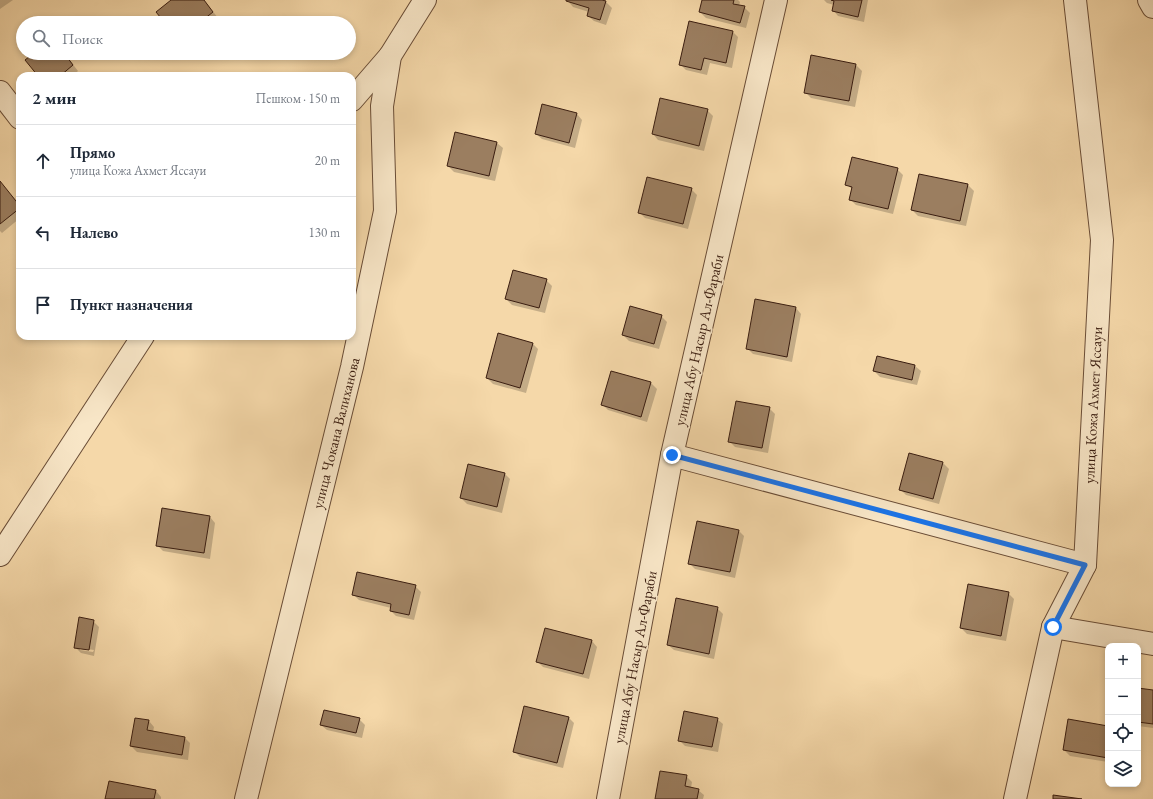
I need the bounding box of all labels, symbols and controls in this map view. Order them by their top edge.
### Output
search box [16,16,356,60]
icon: search [30,27,52,49]
text: Поиск [62,29,103,48]
text: 2 мин [32,87,76,109]
text: Пешком · 150 m [256,90,340,107]
text: Прямо [70,143,115,162]
icon: ahead [32,150,54,172]
text: 20 m [315,152,340,169]
text: улица Кожа Ахмет Яссауи [70,162,206,179]
icon: left [32,222,54,244]
text: Налево [70,223,118,242]
text: 130 m [309,224,340,241]
street label: улица Абу Насыр Ал-Фараби [669,252,728,428]
icon: arrive [32,294,54,316]
text: Пункт назначения [70,295,193,314]
street label: улица Кожа Ахмет Яссауи [1079,326,1106,484]
street label: улица Чокана Валиханова [308,355,363,510]
route end [663,446,681,464]
street label: улица Абу Насыр Ал-Фараби [608,569,661,745]
route start [1044,618,1062,636]
map controls [1105,643,1141,787]
button: + [1105,643,1141,679]
button: − [1105,679,1141,715]
button: locate [1105,715,1141,751]
button: layers [1105,751,1141,787]

